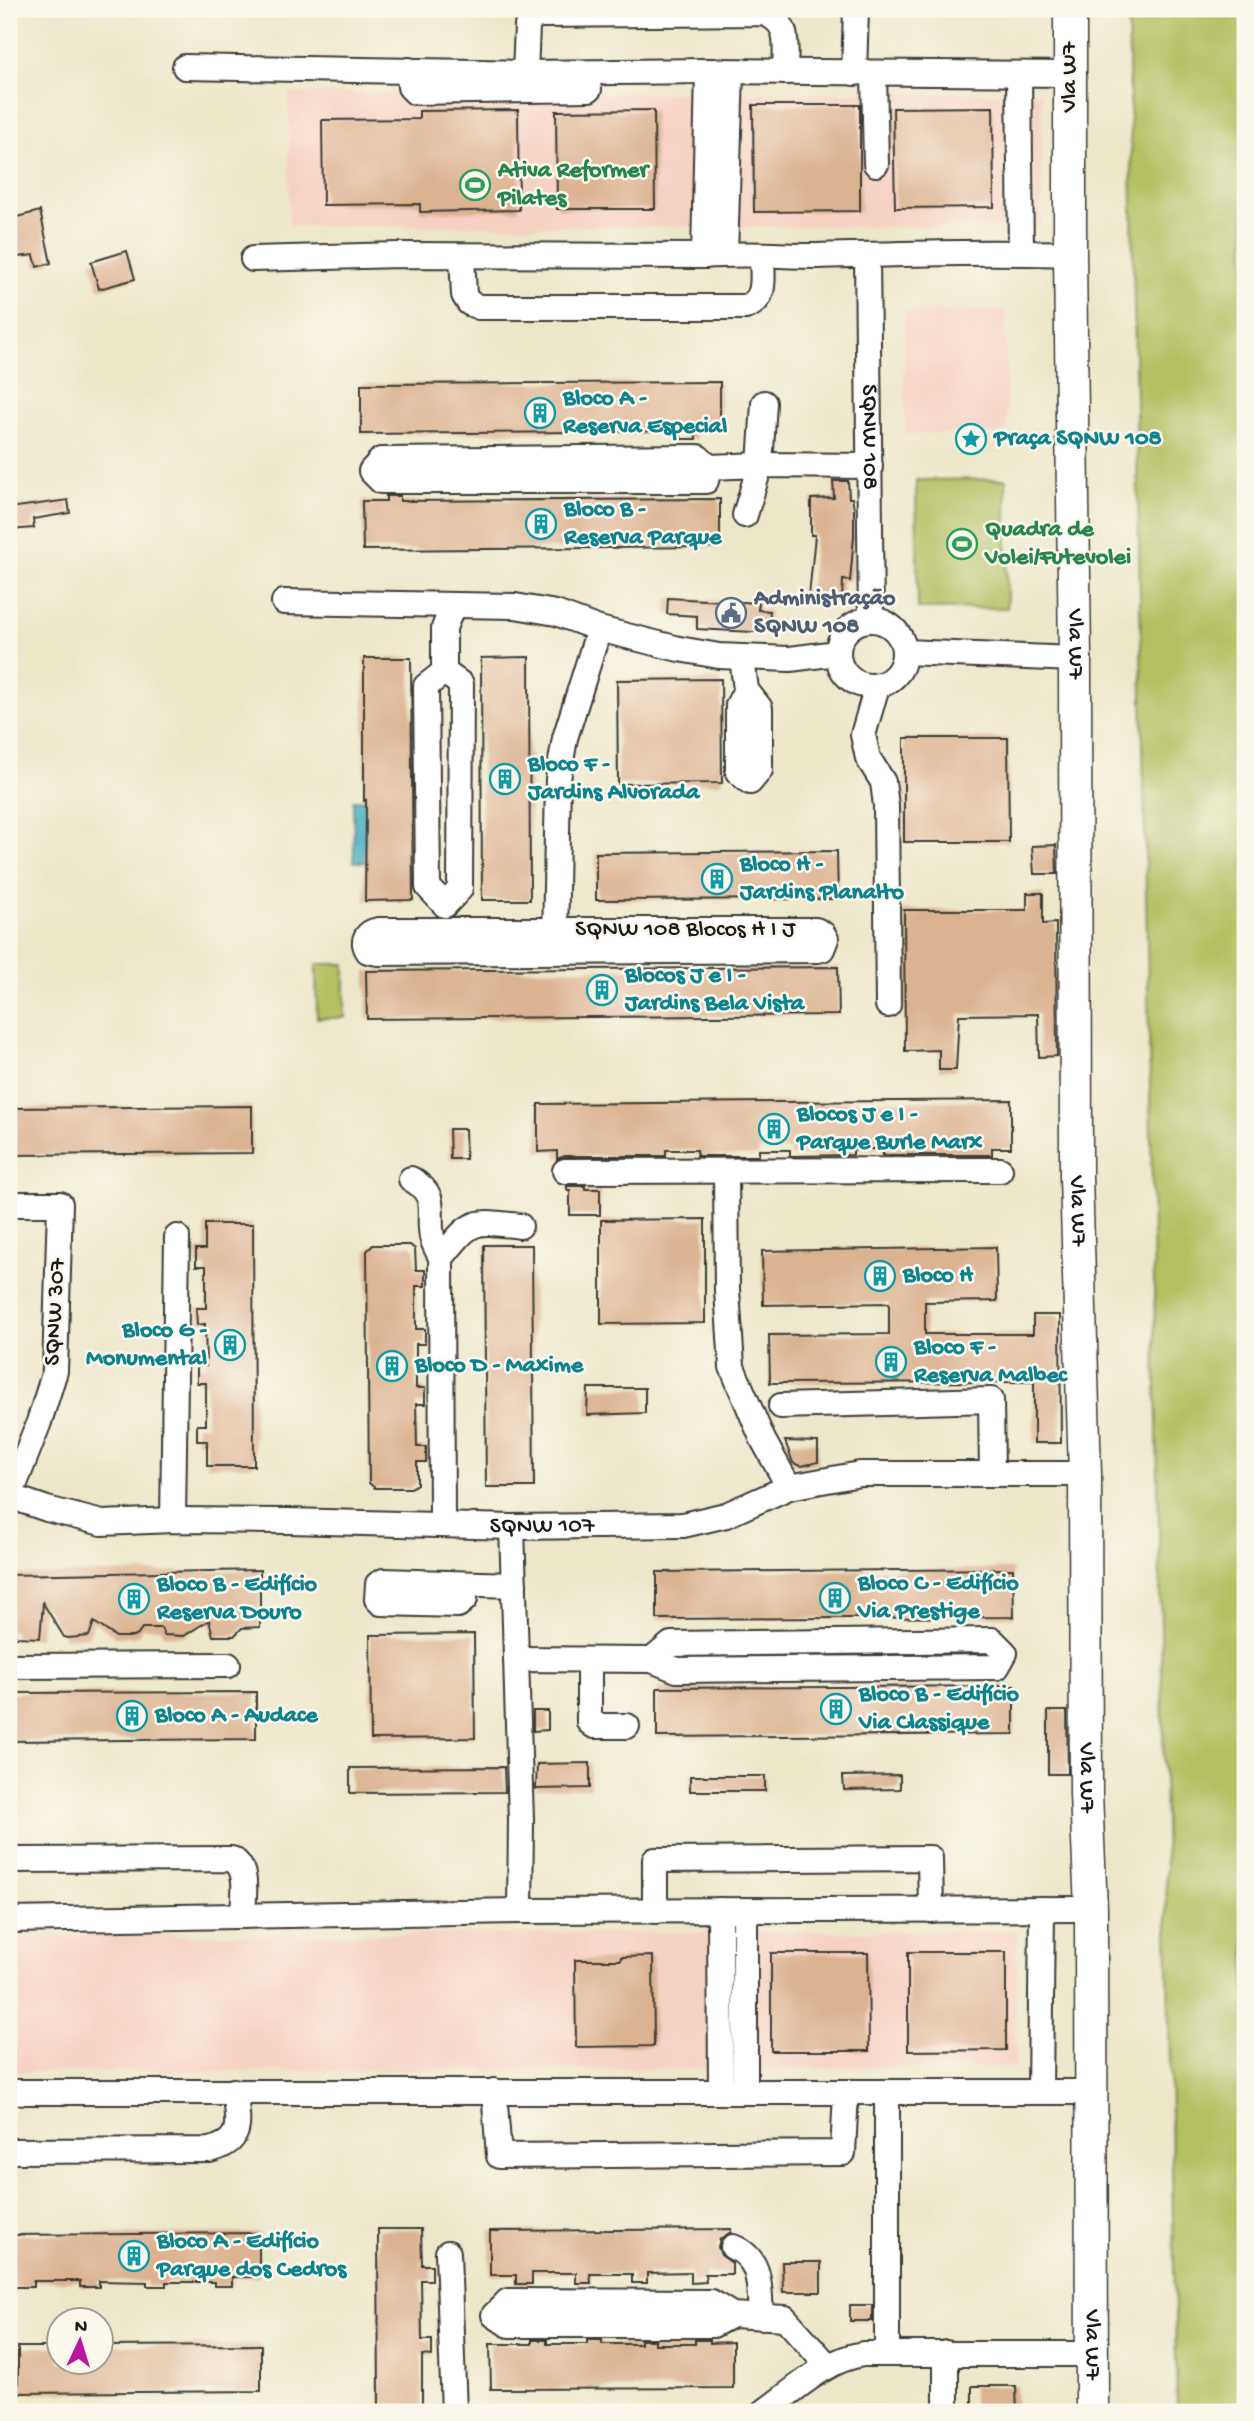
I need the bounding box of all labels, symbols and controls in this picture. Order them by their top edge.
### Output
street label: Vla W7 [1056,41,1085,113]
place label: Ativa Reformer Pilates [496,157,650,214]
sports icon: Ativa Reformer Pilates [458,168,492,202]
street label: SQNW 108 [854,384,884,490]
place label: Bloco A - Reserva Especial [562,385,727,442]
building icon: Bloco A - Reserva Especial [523,396,557,430]
place icon: Praça SQNW 108 [954,422,988,456]
place label: Praça SQNW 108 [992,425,1162,454]
place label: Bloco B - Reserva Parque [563,496,723,553]
building icon: Bloco B - Reserva Parque [524,507,558,541]
place label: Quadra de Volei/Futevolei [984,516,1131,573]
sports icon: Quadra de Volei/Futevolei [945,527,979,561]
place label: Administração SQNW 108 [753,585,896,642]
public building icon: Administração SQNW 108 [714,596,748,630]
street label: Vla W7 [1060,608,1090,680]
place label: Bloco F - Jardins Alvorada [527,751,701,808]
building icon: Bloco F - Jardins Alvorada [488,762,522,796]
place label: Bloco H - Jardins Planalto [739,851,904,908]
building icon: Bloco H - Jardins Planalto [700,862,734,896]
street label: SQNW 108 Blocos H I J [575,916,796,945]
place label: Blocos J e I - Jardins Bela Vista [624,962,806,1019]
building icon: Blocos J e I - Jardins Bela Vista [585,973,619,1007]
place label: Blocos J e I - Parque Burle Marx [795,1101,983,1158]
building icon: Blocos J e I - Parque Burle Marx [757,1112,791,1146]
street label: Vla W7 [1061,1174,1093,1247]
street label: SQNW 307 [39,1257,73,1366]
building icon: Bloco H [863,1259,897,1293]
place label: Bloco H [902,1262,974,1291]
place label: Bloco G - Monumental [86,1317,207,1374]
building icon: Bloco G - Monumental [213,1328,247,1362]
place label: Bloco F - Reserva Malbec [913,1334,1069,1391]
building icon: Bloco F - Reserva Malbec [874,1345,908,1379]
building icon: Bloco D - Maxime [375,1349,409,1383]
place label: Bloco D - Maxime [414,1352,585,1381]
street label: SQNW 107 [489,1512,595,1542]
place label: Bloco C - Edifício Via Prestige [857,1570,1019,1627]
place label: Bloco B - Edifício Reserva Douro [156,1571,318,1628]
building icon: Bloco C - Edifício Via Prestige [818,1581,852,1615]
building icon: Bloco B - Edifício Reserva Douro [117,1582,151,1616]
place label: Bloco B - Edifício Via Classique [858,1681,1020,1738]
building icon: Bloco B - Edifício Via Classique [819,1692,853,1726]
building icon: Bloco A - Audace [115,1699,149,1733]
place label: Bloco A - Audace [154,1702,319,1731]
street label: Vla W7 [1071,1742,1101,1814]
place label: Bloco A - Edifício Parque dos Cedros [155,2228,347,2285]
building icon: Bloco A - Edifício Parque dos Cedros [117,2239,151,2273]
north arrow [46,2306,116,2376]
street label: Vla W7 [1077,2308,1106,2381]
text: N [74,2316,88,2339]

